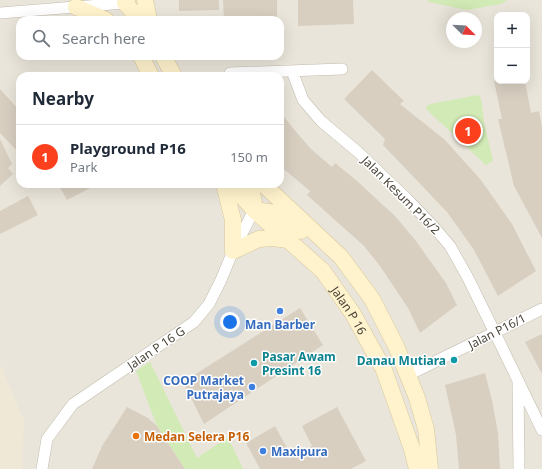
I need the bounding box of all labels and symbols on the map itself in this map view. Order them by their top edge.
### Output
north arrow [446,12,482,48]
pin: 1 [455,116,481,146]
street label: Jalan Kesum P16/2 [357,151,444,238]
street label: Jalan P 16 [327,282,371,338]
marker: Man Barber [275,306,285,316]
street label: Jalan P16/1 [464,309,529,353]
your location [220,312,240,332]
place label: Man Barber [245,316,316,333]
street label: Jalan P 16 G [123,322,188,374]
place label: Pasar Awam Presint 16 [262,348,336,379]
place label: Danau Mutiara [357,352,446,369]
marker: Danau Mutiara [449,355,459,365]
marker: Pasar Awam Presint 16 [249,358,259,368]
place label: COOP Market Putrajaya [163,372,244,403]
marker: COOP Market Putrajaya [247,382,257,392]
place label: Medan Selera P16 [144,428,249,445]
marker: Medan Selera P16 [131,431,141,441]
place label: Maxipura [271,443,328,460]
marker: Maxipura [258,446,268,456]

